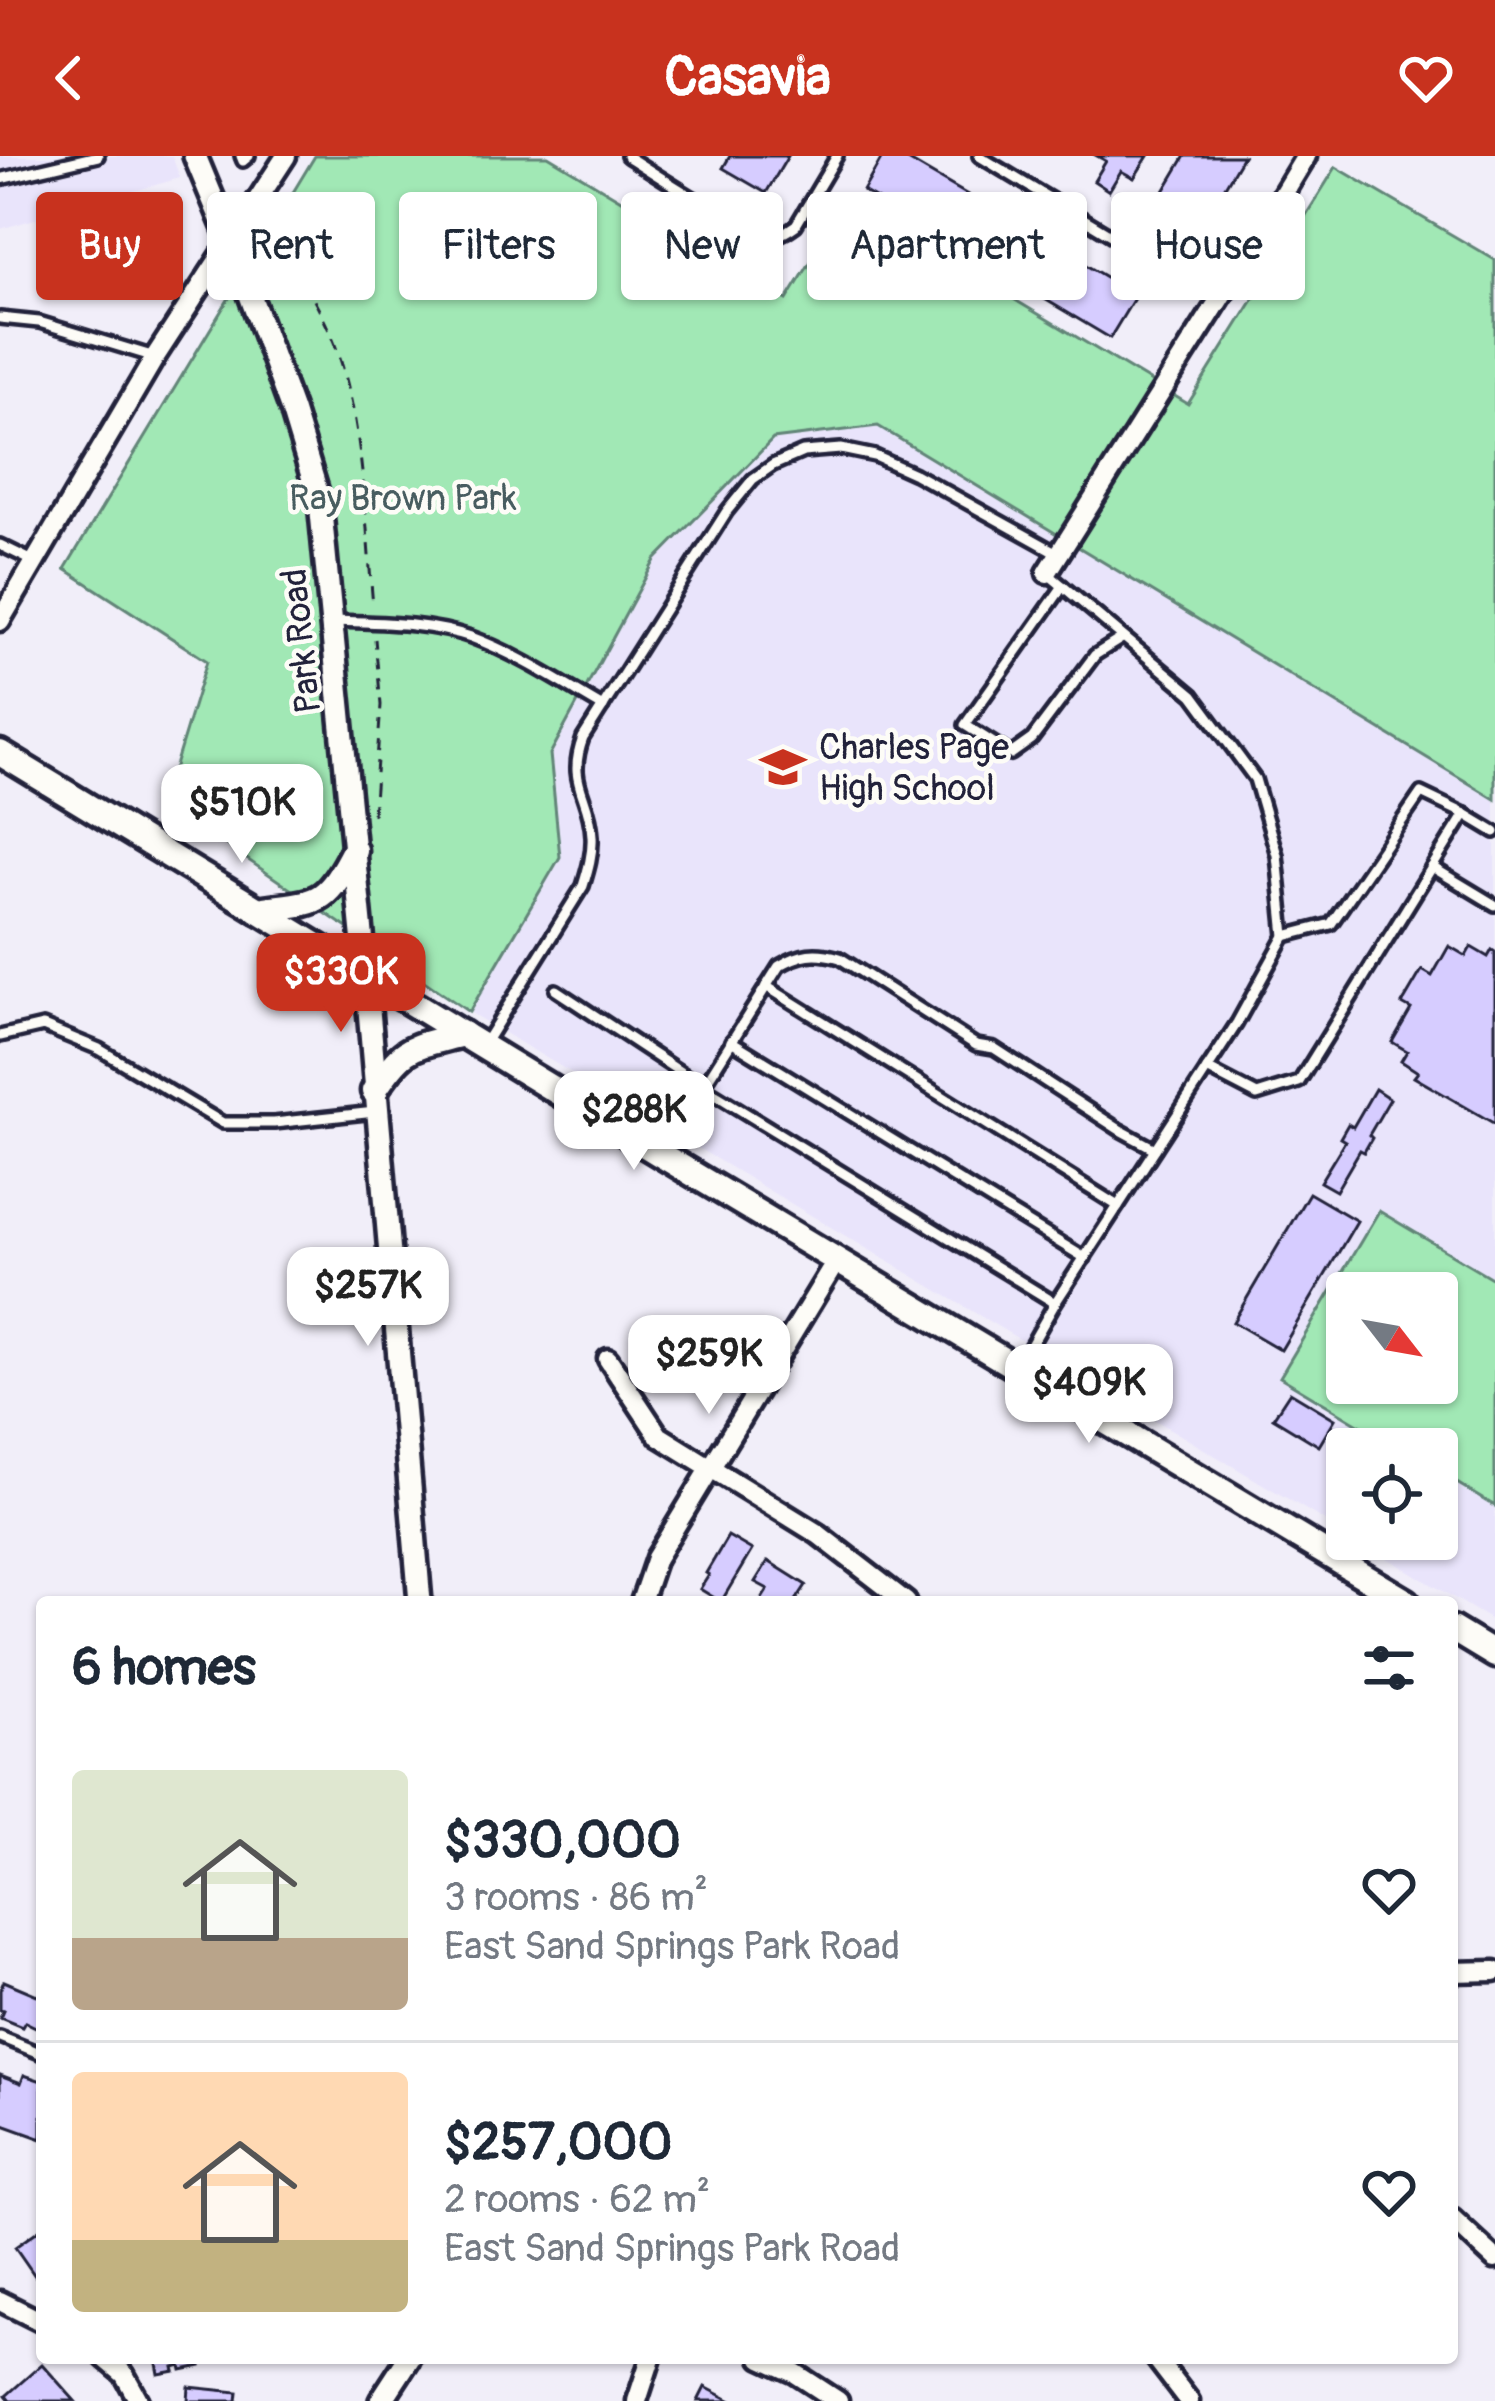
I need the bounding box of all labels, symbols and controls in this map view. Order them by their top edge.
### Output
text: Casavia [664,44,831,112]
icon: back [36,45,102,111]
icon: heart [1393,45,1459,111]
chip: Buy [36,192,183,300]
chip: Rent [207,192,375,300]
chip: Filters [399,192,597,300]
chip: New [621,192,783,300]
chip: Apartment [807,192,1087,300]
chip: House [1111,192,1305,300]
park label: Ray Brown Park [289,476,517,521]
street label: Park Road [272,566,331,715]
place label: Charles Page High School [819,725,1009,811]
school or university icon: Charles Page High School [758,742,808,792]
pin: $510K [158,764,326,866]
text: $510K [188,778,296,827]
pin: $330K [257,933,425,1035]
text: $330K [284,947,398,996]
pin: $288K [550,1071,718,1173]
text: $288K [581,1085,687,1134]
pin: $257K [284,1247,452,1349]
text: $257K [314,1261,422,1310]
north arrow [1326,1272,1458,1404]
map controls [1326,1272,1458,1560]
pin: $259K [625,1315,793,1417]
text: $259K [655,1329,763,1378]
pin: $409K [1005,1344,1173,1446]
text: $409K [1032,1358,1146,1407]
button: locate [1326,1428,1458,1560]
icon: filters [1356,1635,1422,1701]
text: 6 homes [72,1636,256,1700]
text: $330,000 [444,1809,681,1873]
icon: home [168,1818,312,1962]
icon: heart [1356,1857,1422,1923]
text: 3 rooms · 86 m² [444,1873,708,1922]
text: East Sand Springs Park Road [444,1922,900,1971]
text: $257,000 [444,2111,672,2175]
icon: home [168,2120,312,2264]
icon: heart [1356,2159,1422,2225]
text: 2 rooms · 62 m² [444,2175,710,2224]
text: East Sand Springs Park Road [444,2224,900,2273]

